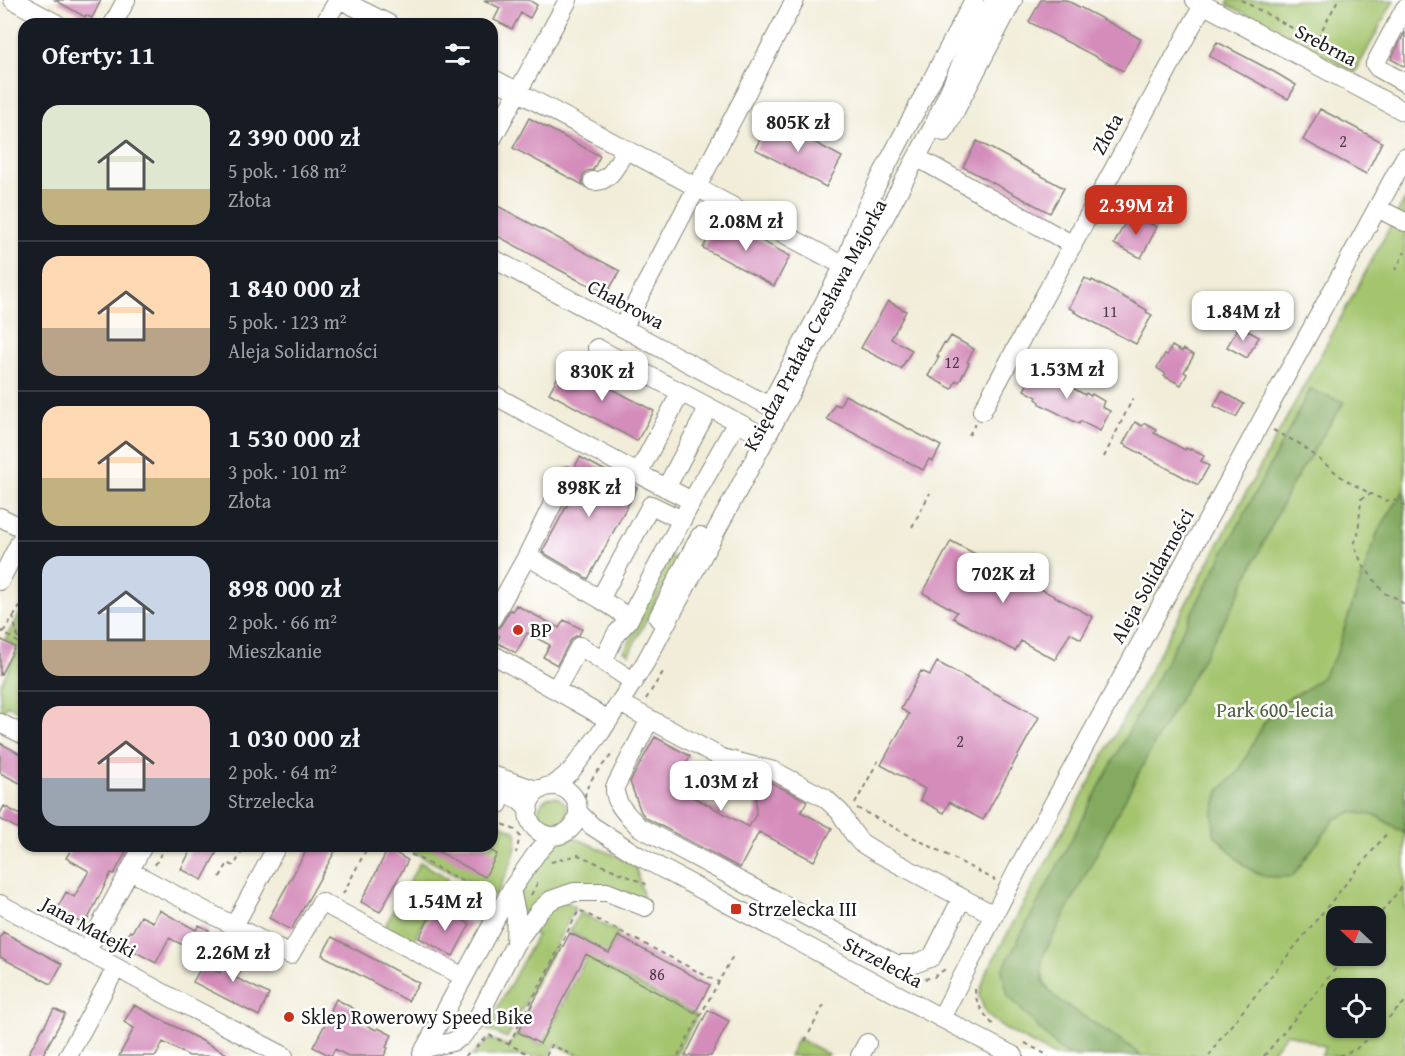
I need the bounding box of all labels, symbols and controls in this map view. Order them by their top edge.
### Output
street label: Srebrna [1290,16,1363,73]
text: Oferty: 11 [42,35,155,74]
icon: filters [441,38,474,71]
pin: 805K zł [743,102,853,153]
text: 805K zł [766,107,830,136]
street label: Złota [1084,107,1130,160]
text: 2 390 000 zł [228,117,360,156]
icon: home [90,129,162,201]
house number: 2 [1339,129,1347,153]
text: 5 pok. · 168 m² [228,156,347,185]
text: Złota [228,185,271,214]
pin: 2.39M zł [1074,185,1198,236]
text: 2.39M zł [1099,190,1173,219]
street label: Księdza Prałata Czesława Majorka [736,193,894,456]
pin: 2.08M zł [684,201,808,252]
text: 2.08M zł [709,206,783,235]
text: 1 840 000 zł [228,268,360,307]
street label: Chabrowa [583,271,670,336]
icon: home [90,280,162,352]
pin: 1.84M zł [1181,291,1305,342]
text: 1.84M zł [1206,296,1280,325]
house number: 11 [1102,299,1118,323]
text: 5 pok. · 123 m² [228,307,347,336]
text: Aleja Solidarności [228,336,378,365]
pin: 1.53M zł [1005,349,1129,400]
house number: 12 [944,350,960,374]
pin: 830K zł [547,351,657,402]
text: 1.53M zł [1030,354,1104,383]
text: 830K zł [570,356,634,385]
text: 1 530 000 zł [228,418,360,457]
icon: home [90,430,162,502]
text: 3 pok. · 101 m² [228,457,347,486]
pin: 898K zł [534,467,644,518]
text: 898K zł [557,472,621,501]
text: Złota [228,486,271,515]
street label: Aleja Solidarności [1103,503,1201,648]
pin: 702K zł [948,553,1058,604]
text: 702K zł [971,558,1035,587]
text: 898 000 zł [228,568,341,607]
icon: home [90,580,162,652]
text: 2 pok. · 66 m² [228,607,337,636]
place label: BP [530,615,552,644]
marker: BP [511,623,525,637]
text: Mieszkanie [228,636,322,665]
park label: Park 600-lecia [1216,695,1334,724]
text: 1 030 000 zł [228,718,360,757]
house number: 2 [956,729,964,753]
icon: home [90,730,162,802]
text: 2 pok. · 64 m² [228,757,337,786]
pin: 1.03M zł [659,761,783,812]
text: 1.03M zł [684,766,758,795]
text: Strzelecka [228,786,314,815]
pin: 1.54M zł [383,881,507,932]
text: 1.54M zł [408,886,482,915]
street label: Jana Matejki [34,887,142,965]
place label: Strzelecka III [748,894,857,923]
marker: Strzelecka III [729,902,743,916]
north arrow [1326,906,1386,966]
map controls [1326,906,1386,1038]
street label: Strzelecka [838,928,929,995]
pin: 2.26M zł [171,932,295,983]
text: 2.26M zł [196,937,270,966]
house number: 86 [649,962,665,986]
button: locate [1326,978,1386,1038]
place label: Sklep Rowerowy Speed Bike [301,1002,533,1031]
marker: Sklep Rowerowy Speed Bike [282,1010,296,1024]

